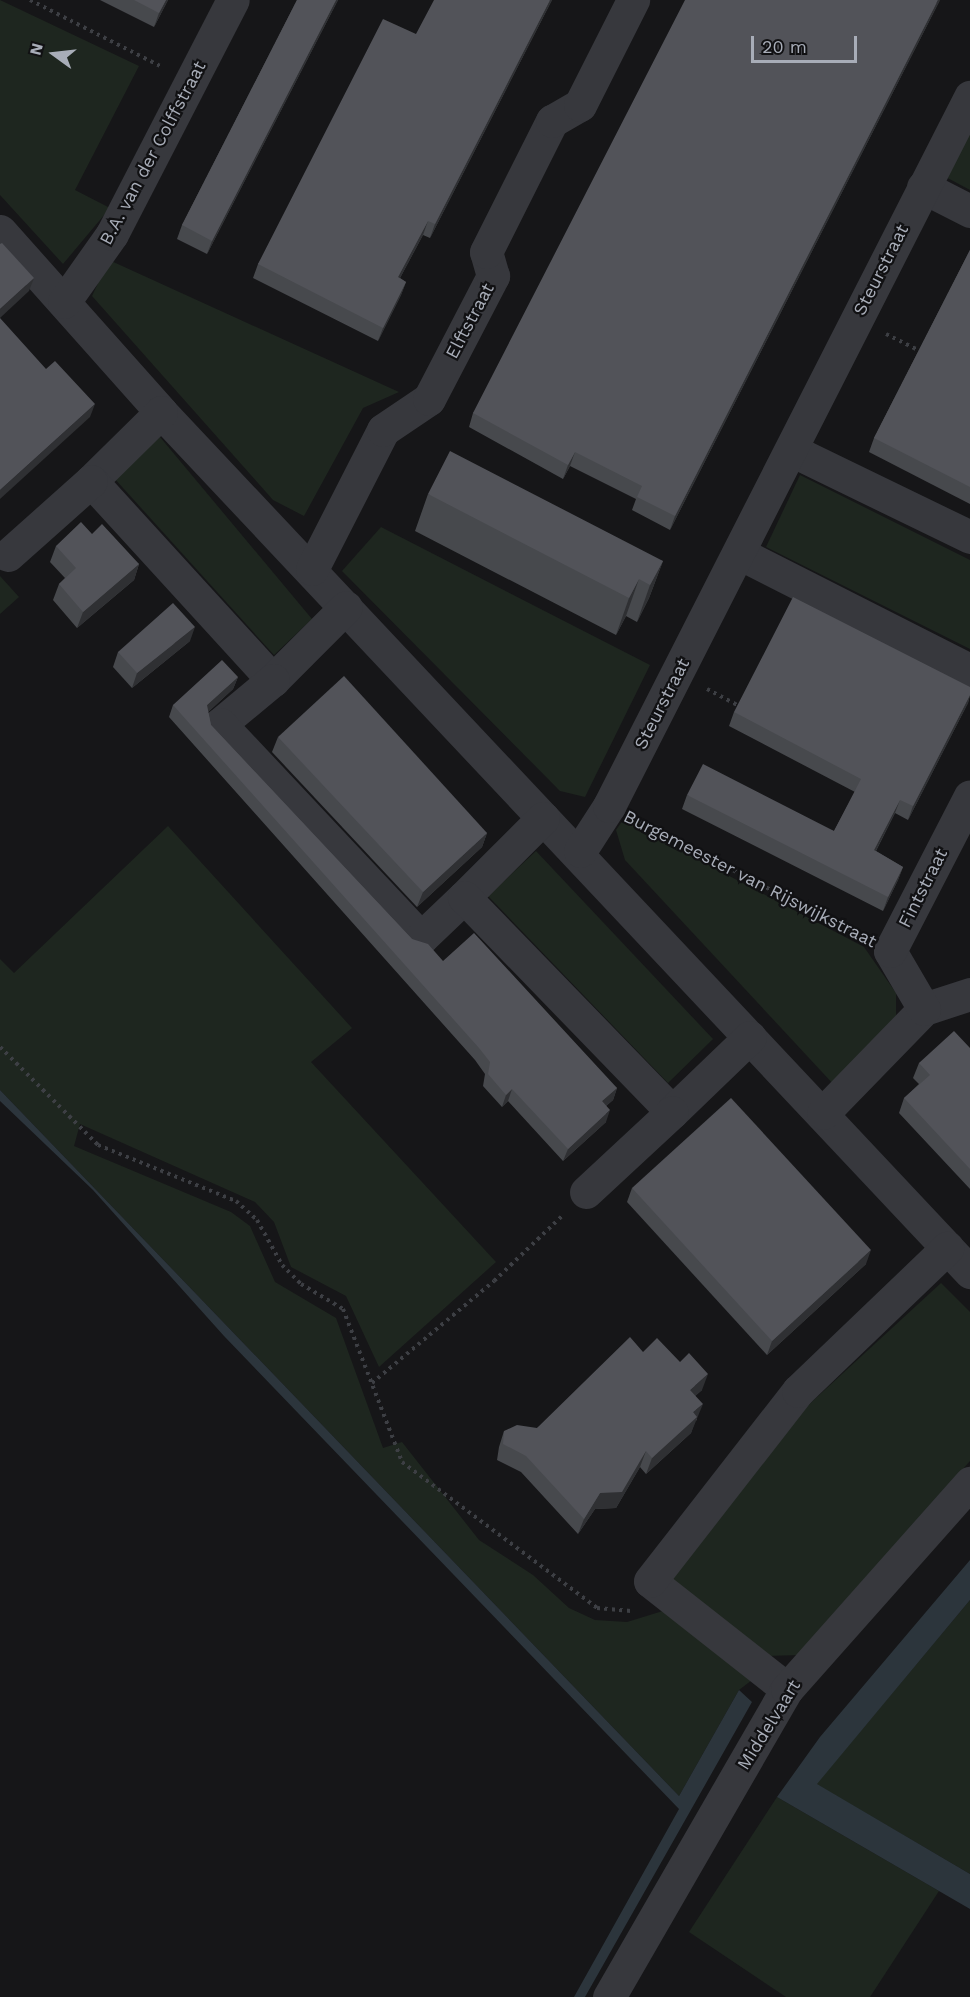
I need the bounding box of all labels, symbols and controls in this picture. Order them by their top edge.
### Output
north arrow [24,24,84,84]
scale bar [754,24,860,62]
text: 20 m [762,36,807,57]
text: N [25,41,47,57]
street label: B.A. van der Colffstraat [95,57,211,249]
street label: Steurstraat [849,221,913,319]
street label: Elftstraat [441,280,499,362]
street label: Steurstraat [630,655,694,753]
street label: Burgemeester van Rijswijkstraat [620,805,880,953]
street label: Fintstraat [894,845,952,931]
street label: Middelvaart [733,1676,805,1774]

